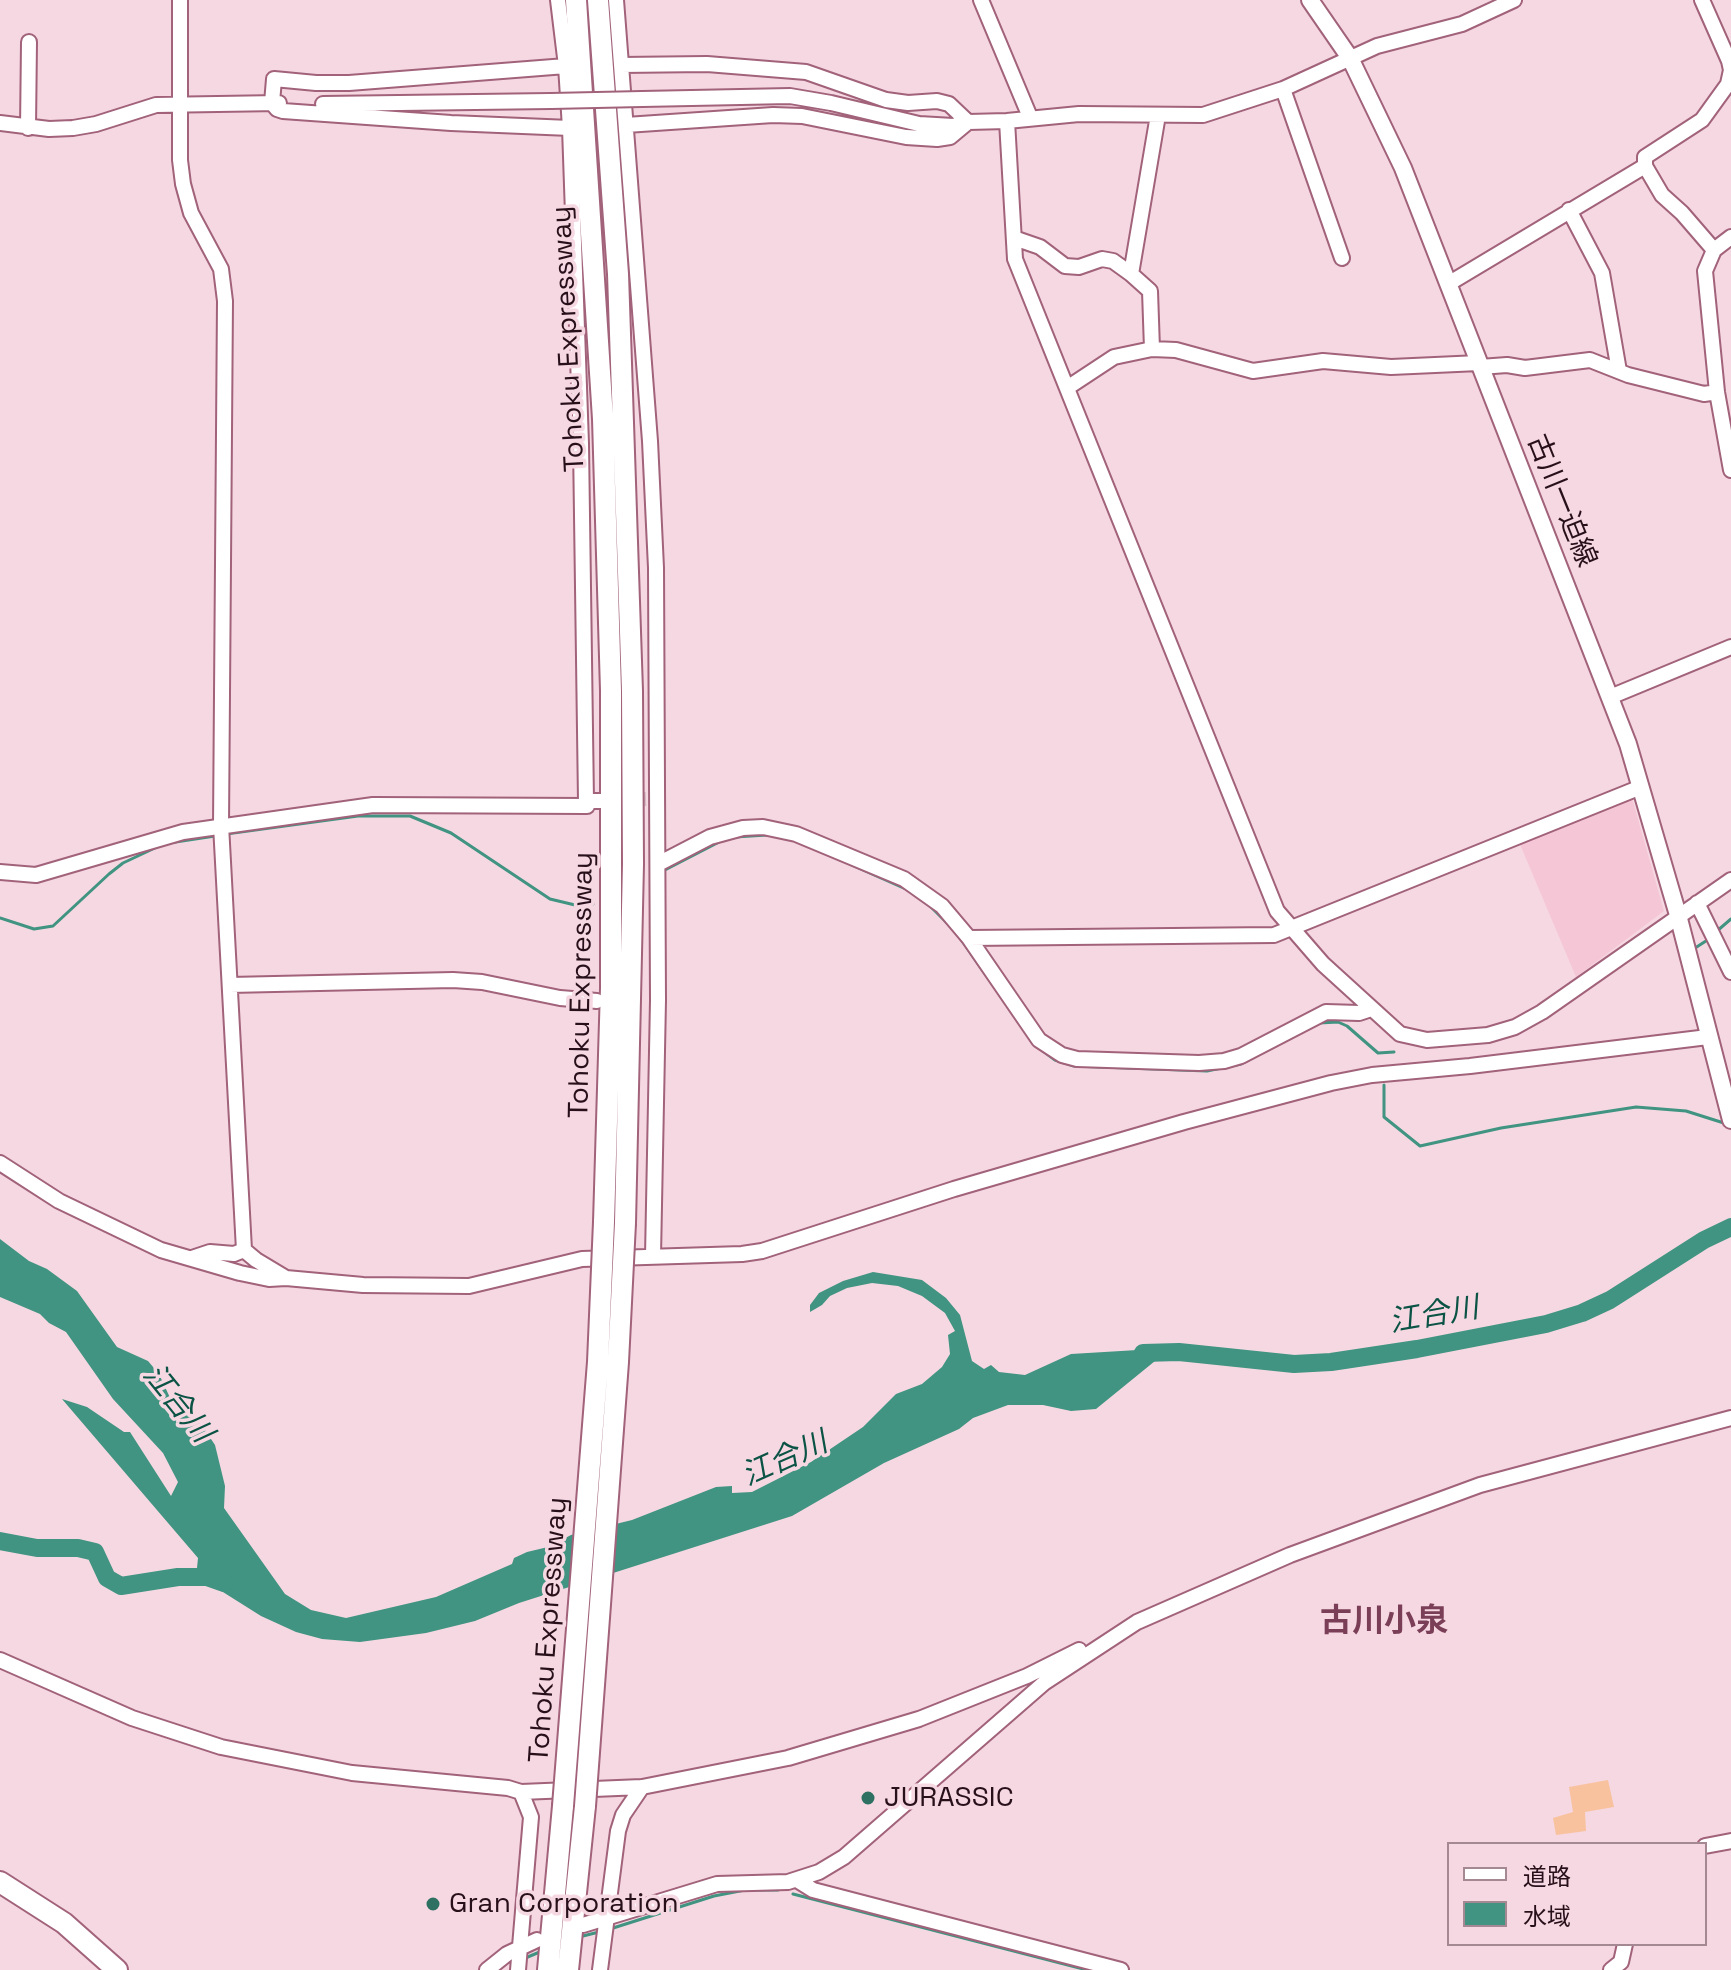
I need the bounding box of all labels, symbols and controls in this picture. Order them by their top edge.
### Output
street label: Tohoku Expressway [545,205,593,473]
street label: 古川一迫線 [1519,430,1603,572]
street label: Tohoku Expressway [563,852,601,1118]
water label: 江合川 [1387,1290,1481,1342]
water label: 江合川 [135,1358,219,1450]
water label: 江合川 [737,1425,833,1495]
street label: Tohoku Expressway [523,1496,575,1764]
district label: 古川小泉 [1320,1603,1448,1641]
place label: JURASSIC [884,1781,1014,1815]
marker: JURASSIC [859,1789,877,1807]
legend [1447,1842,1707,1946]
text: 道路 [1523,1861,1571,1892]
place label: Gran Corporation [449,1887,679,1921]
marker: Gran Corporation [424,1895,442,1913]
text: 水域 [1523,1901,1571,1932]

